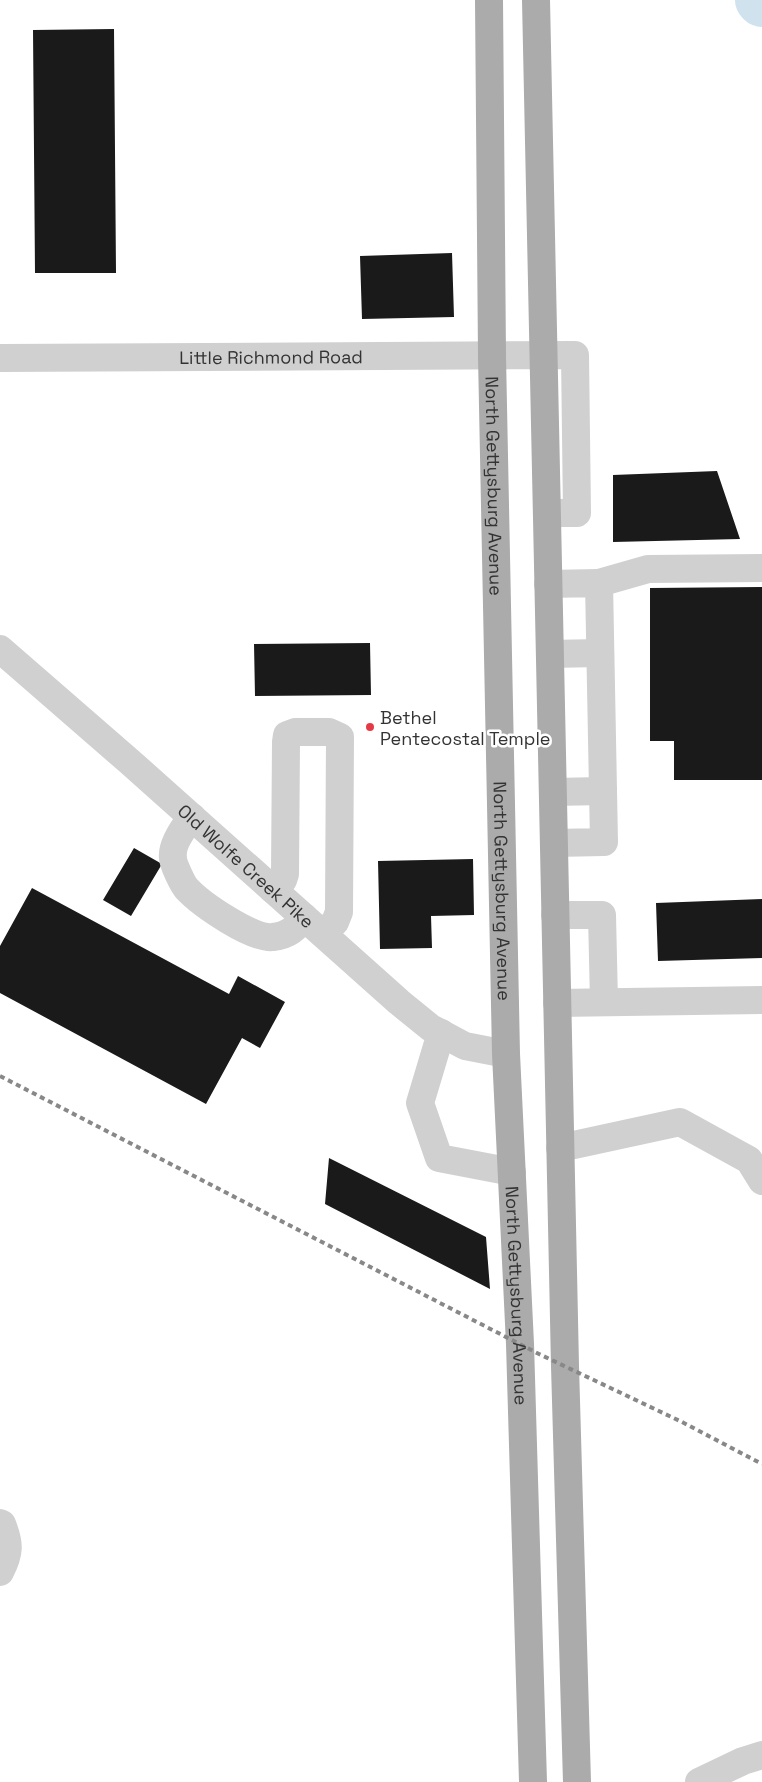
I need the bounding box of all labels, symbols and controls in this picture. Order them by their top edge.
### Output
street label: Little Richmond Road [179,345,363,369]
street label: North Gettysburg Avenue [481,376,508,596]
place label: Bethel Pentecostal Temple [380,706,550,750]
marker: Bethel Pentecostal Temple [364,721,376,733]
street label: North Gettysburg Avenue [489,781,516,1001]
street label: Old Wolfe Creek Pike [173,799,319,933]
street label: North Gettysburg Avenue [501,1185,533,1406]

